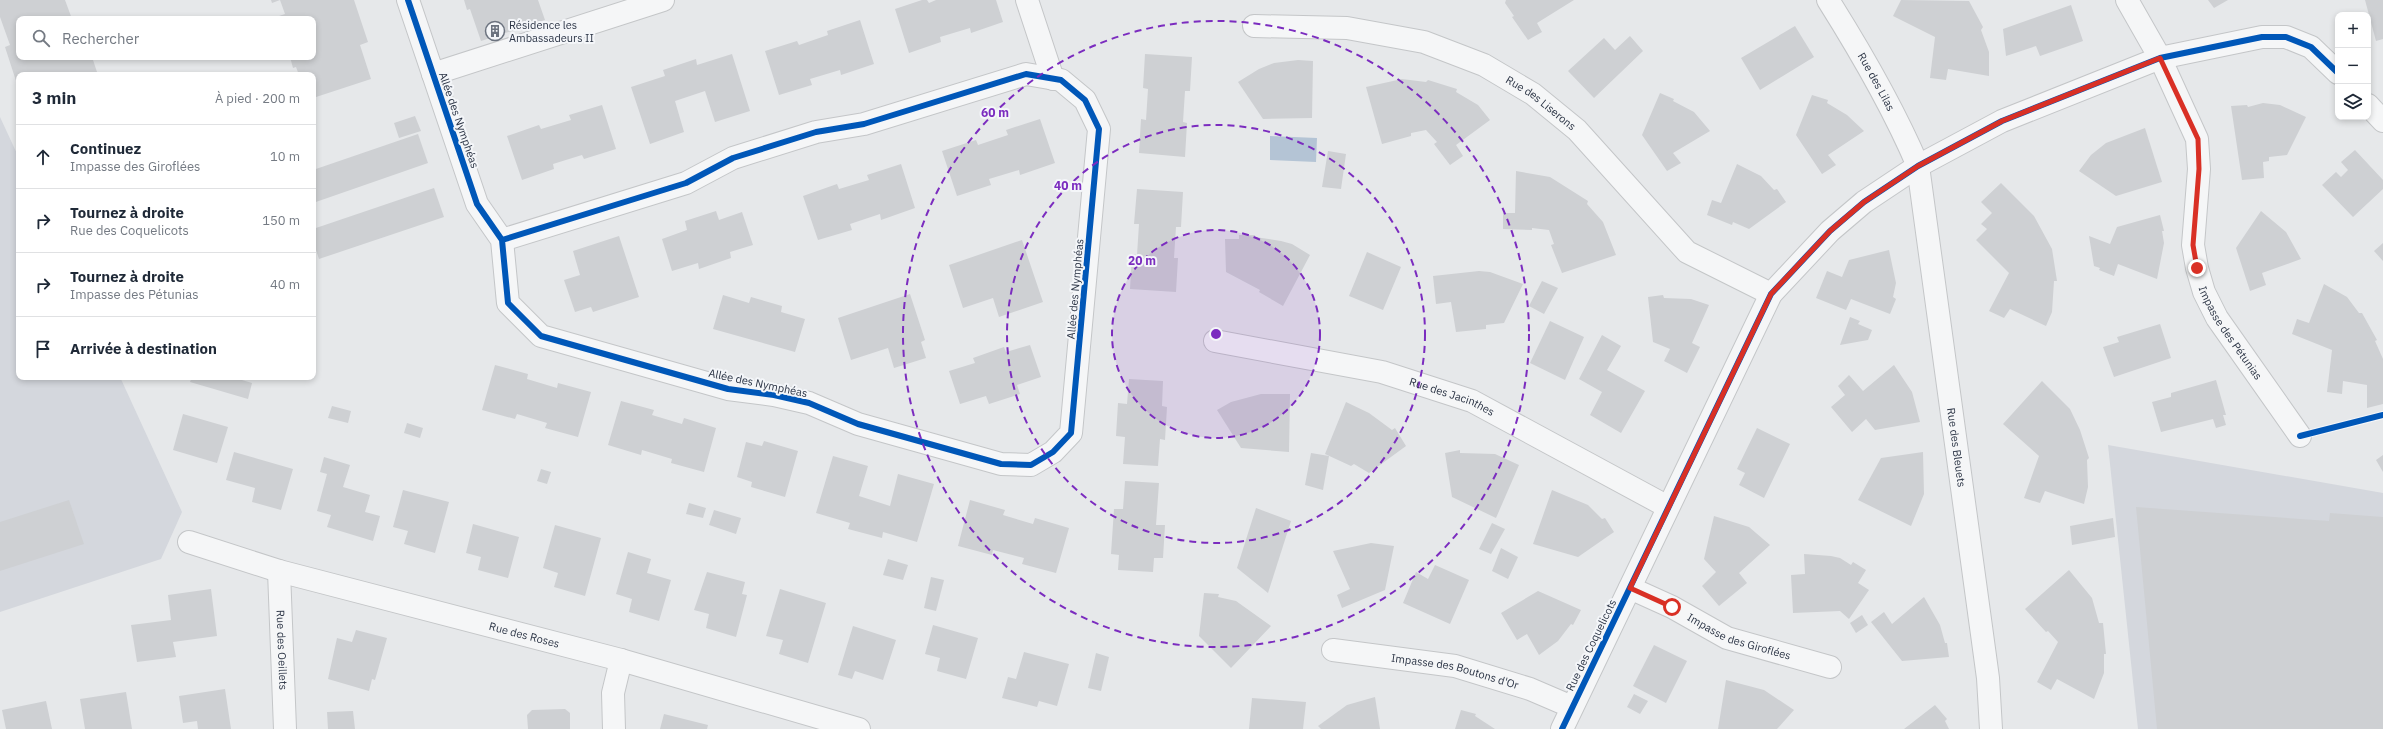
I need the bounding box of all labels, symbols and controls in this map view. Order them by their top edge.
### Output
map controls [2335,12,2371,120]
button: + [2335,12,2371,48]
search box [16,16,316,60]
place label: Résidence les Ambassadeurs II [509,18,594,45]
building icon: Résidence les Ambassadeurs II [484,20,506,42]
icon: search [30,27,52,49]
text: Rechercher [62,29,139,48]
button: − [2335,48,2371,84]
street label: Rue des Lilas [1855,50,1898,113]
street label: Allée des Nymphéas [436,70,482,170]
street label: Rue des Liserons [1503,73,1579,133]
button: layers [2335,84,2371,120]
text: 3 min [32,87,76,109]
text: À pied · 200 m [215,90,300,107]
text: 60 m [981,105,1009,120]
text: Continuez [70,139,141,158]
icon: ahead [32,146,54,168]
text: 10 m [270,148,300,165]
text: Impasse des Giroflées [70,158,200,175]
text: 40 m [1054,178,1082,193]
text: Tournez à droite [70,203,184,222]
icon: right [32,210,54,232]
text: 150 m [262,212,300,229]
text: Rue des Coquelicots [70,222,189,239]
street label: Allée des Nymphéas [1064,238,1086,340]
text: 20 m [1128,253,1156,268]
route end [2188,259,2206,277]
text: Tournez à droite [70,267,184,286]
icon: right [32,274,54,296]
text: 40 m [270,276,300,293]
street label: Impasse des Pétunias [2196,284,2265,382]
text: Impasse des Pétunias [70,286,199,303]
centre of rings [1209,327,1223,341]
icon: arrive [32,338,54,360]
text: Arrivée à destination [70,339,217,358]
street label: Allée des Nymphéas [707,366,809,400]
street label: Rue des Jacinthes [1408,374,1497,419]
street label: Rue des Bleuets [1944,407,1969,488]
street label: Rue des Coquelicots [1563,597,1619,693]
route start [1663,598,1681,616]
street label: Rue des Oeillets [273,610,291,690]
street label: Impasse des Giroflées [1685,610,1792,663]
street label: Rue des Roses [488,619,561,651]
street label: Impasse des Boutons d'Or [1390,651,1520,692]

